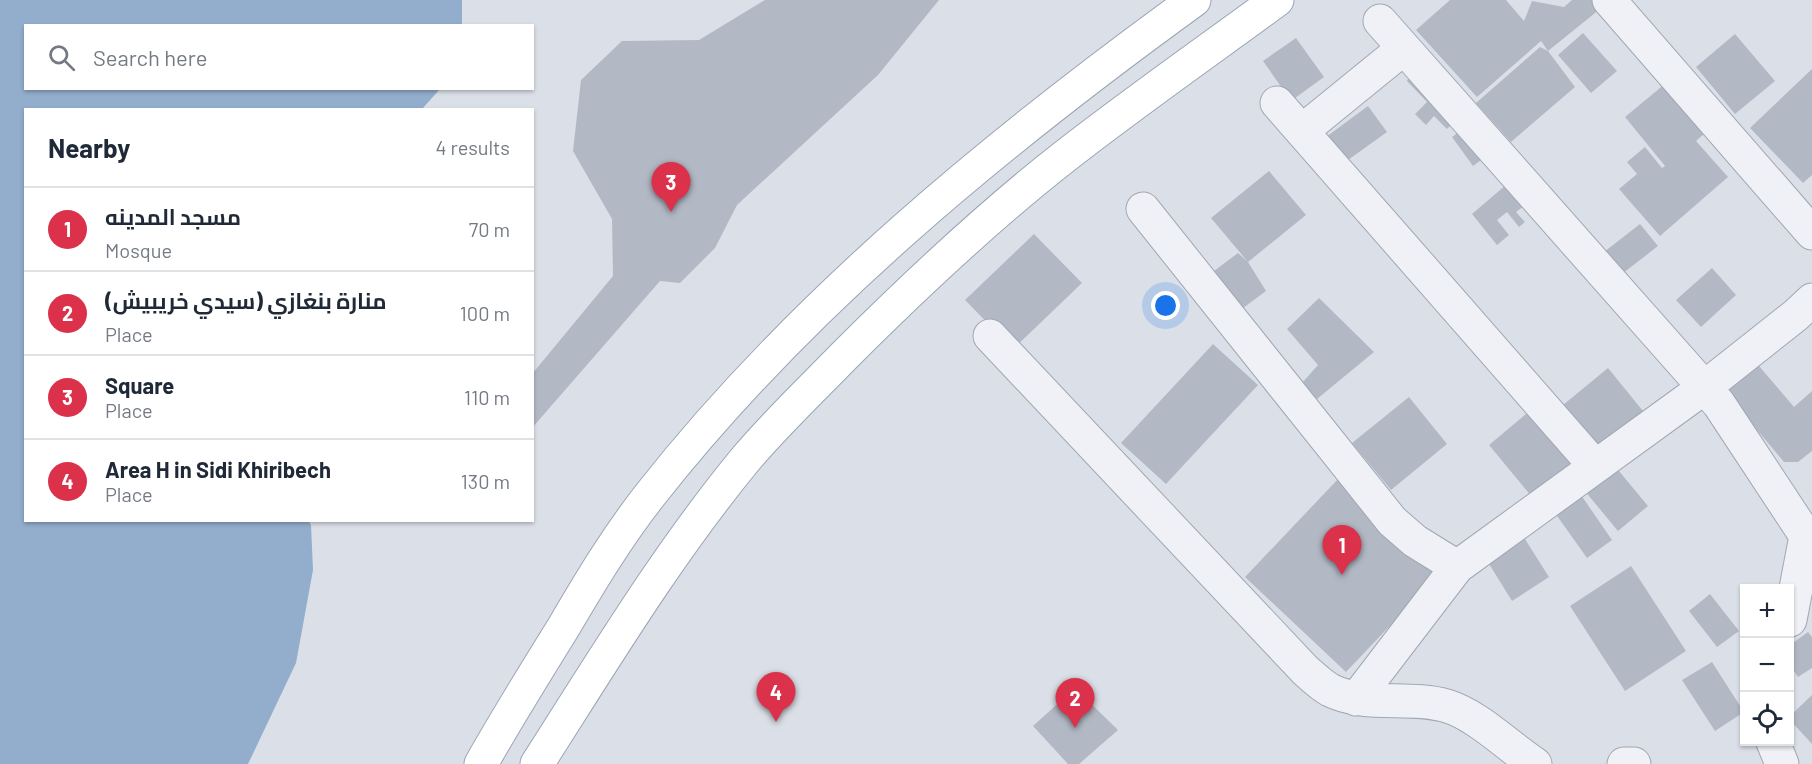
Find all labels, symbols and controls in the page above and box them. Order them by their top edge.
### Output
search box [24,24,534,90]
icon: search [45,41,78,74]
text: Search here [93,44,207,70]
text: Nearby [48,132,130,163]
text: 4 results [435,135,510,159]
pin: 3 [652,162,690,212]
text: مسجد المدينه [105,203,241,229]
text: 1 [64,217,71,241]
text: 70 m [469,217,510,241]
text: Mosque [105,238,172,262]
text: منارة بنغازي (سيدي خريبيش) [105,287,387,313]
your location [1151,291,1180,320]
text: 2 [62,301,73,325]
text: 100 m [460,301,510,325]
text: Place [105,322,153,346]
text: Square [105,372,174,398]
text: 3 [62,385,73,409]
text: 110 m [464,385,510,409]
text: Place [105,398,153,422]
text: Area H in Sidi Khiribech [105,456,331,482]
text: 4 [61,469,74,493]
text: 130 m [461,469,510,493]
text: Place [105,482,153,506]
pin: 1 [1322,526,1362,575]
map controls [1740,584,1794,746]
button: + [1740,584,1794,638]
button: − [1740,638,1794,692]
pin: 4 [756,672,796,722]
pin: 2 [1056,678,1094,728]
button: locate [1740,692,1794,746]

